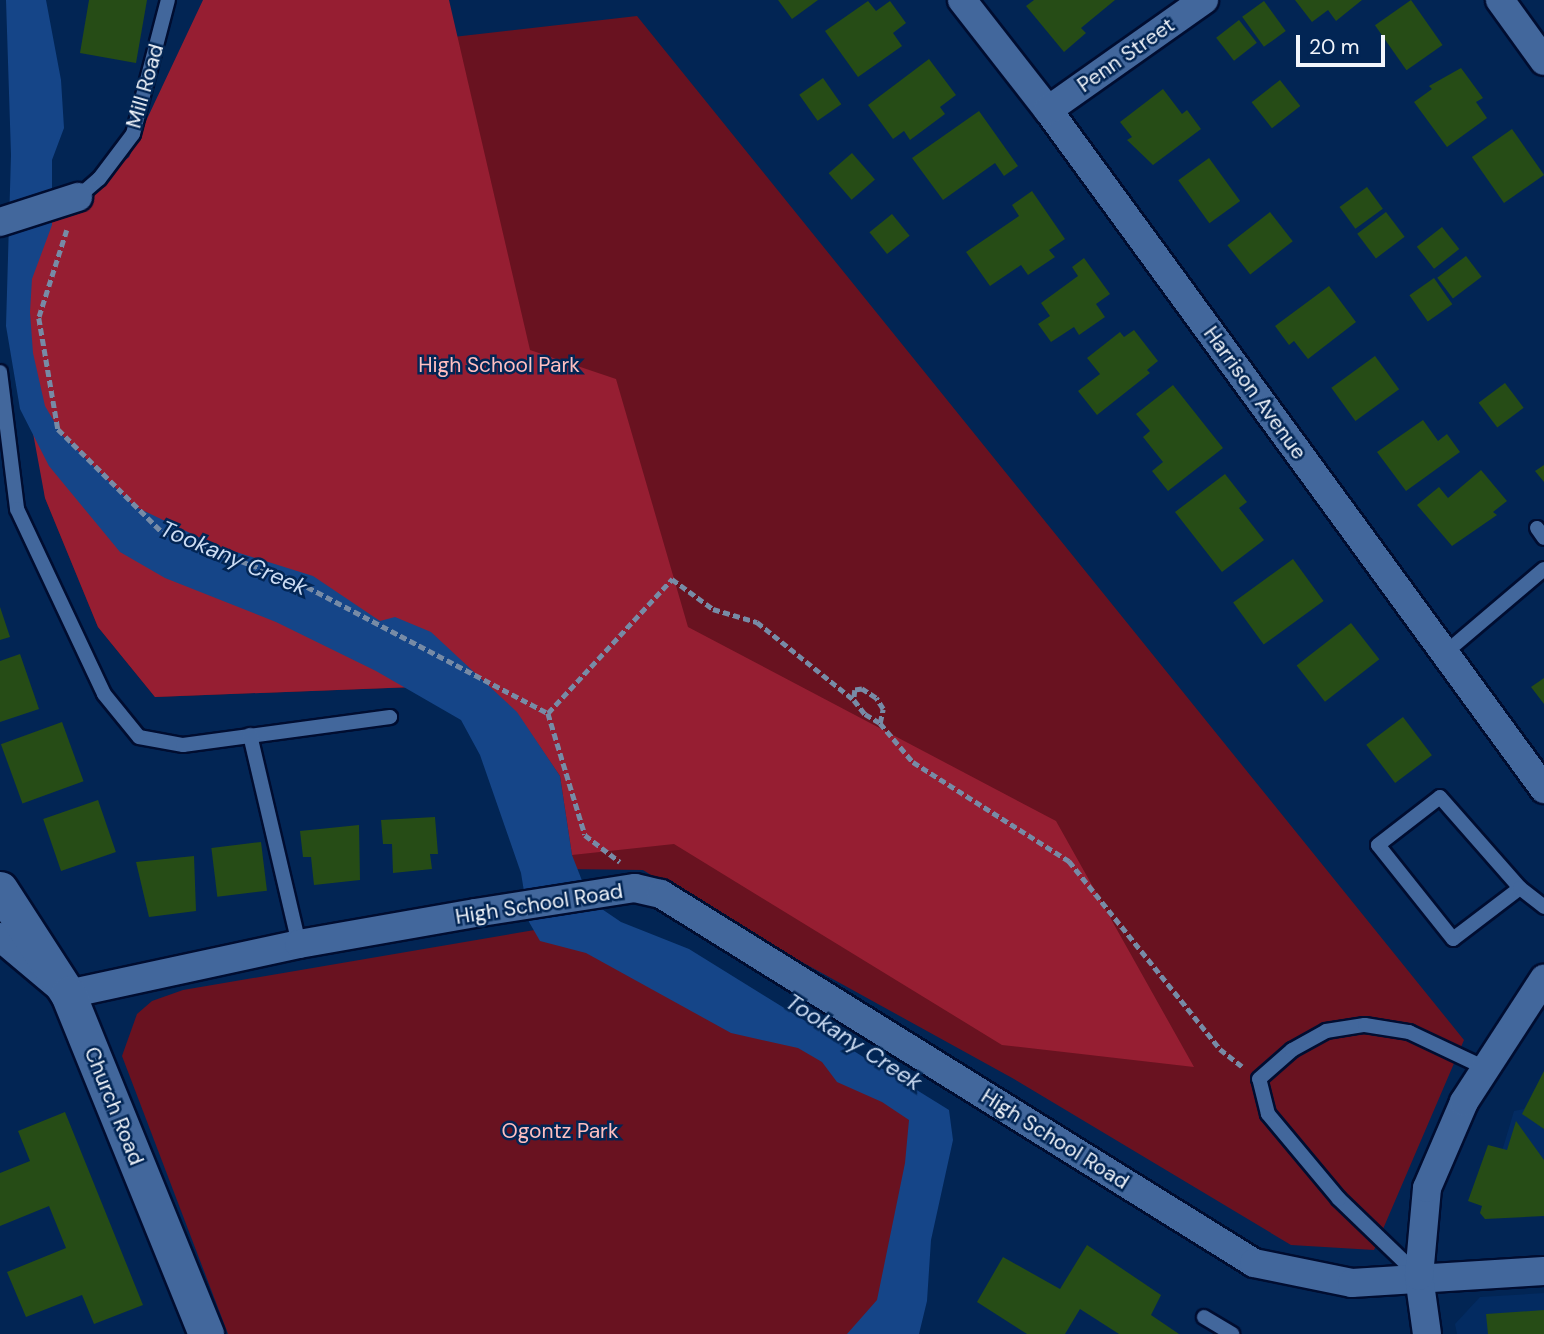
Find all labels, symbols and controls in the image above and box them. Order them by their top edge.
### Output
street label: Penn Street [1073,12,1179,98]
scale bar [1299,21,1388,65]
text: 20 m [1309,33,1360,61]
street label: Mill Road [121,41,169,131]
street label: Harrison Avenue [1198,322,1312,464]
park label: High School Park [418,352,580,378]
water label: Tookany Creek [156,515,312,601]
street label: High School Road [454,878,624,930]
water label: Tookany Creek [781,988,927,1096]
street label: Church Road [79,1043,149,1169]
street label: High School Road [977,1084,1133,1194]
park label: Ogontz Park [502,1118,618,1144]

